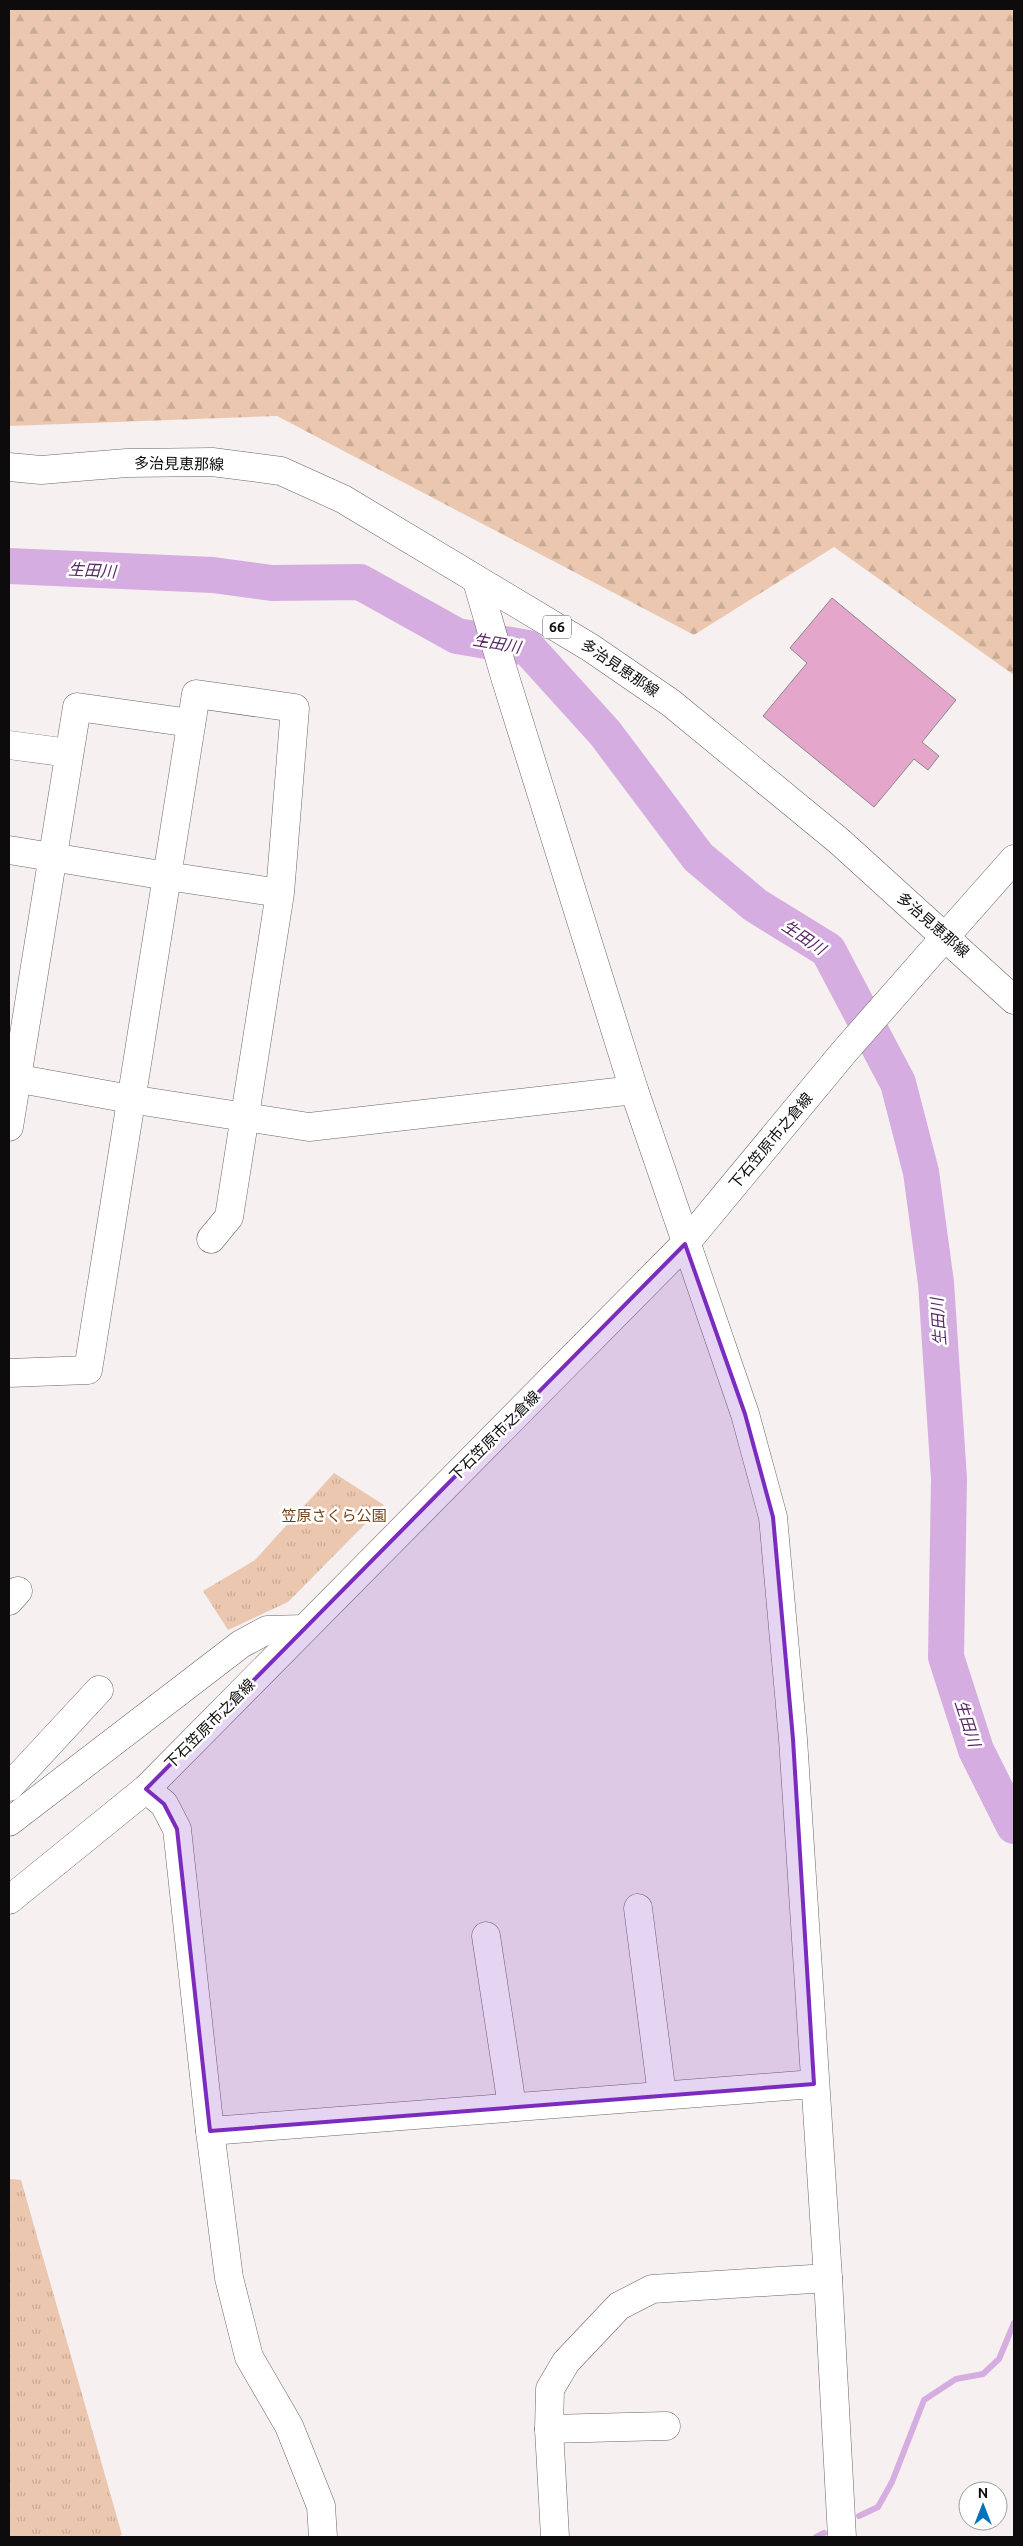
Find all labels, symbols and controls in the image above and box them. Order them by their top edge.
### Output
street label: 多治見恵那線 [134,454,224,473]
water label: 生田川 [68,560,118,580]
road number: 66 [543,616,571,638]
water label: 生田川 [472,630,524,656]
street label: 多治見恵那線 [578,635,662,700]
street label: 多治見恵那線 [894,889,973,961]
water label: 生田川 [779,916,831,959]
street label: 下石笠原市之倉線 [726,1089,816,1192]
water label: 生田川 [927,1295,949,1347]
street label: 下石笠原市之倉線 [446,1387,543,1484]
park label: 笠原さくら公園 [281,1507,387,1524]
street label: 下石笠原市之倉線 [161,1675,258,1772]
water label: 生田川 [952,1697,985,1751]
north arrow [958,2481,1008,2531]
text: N [978,2485,988,2501]

